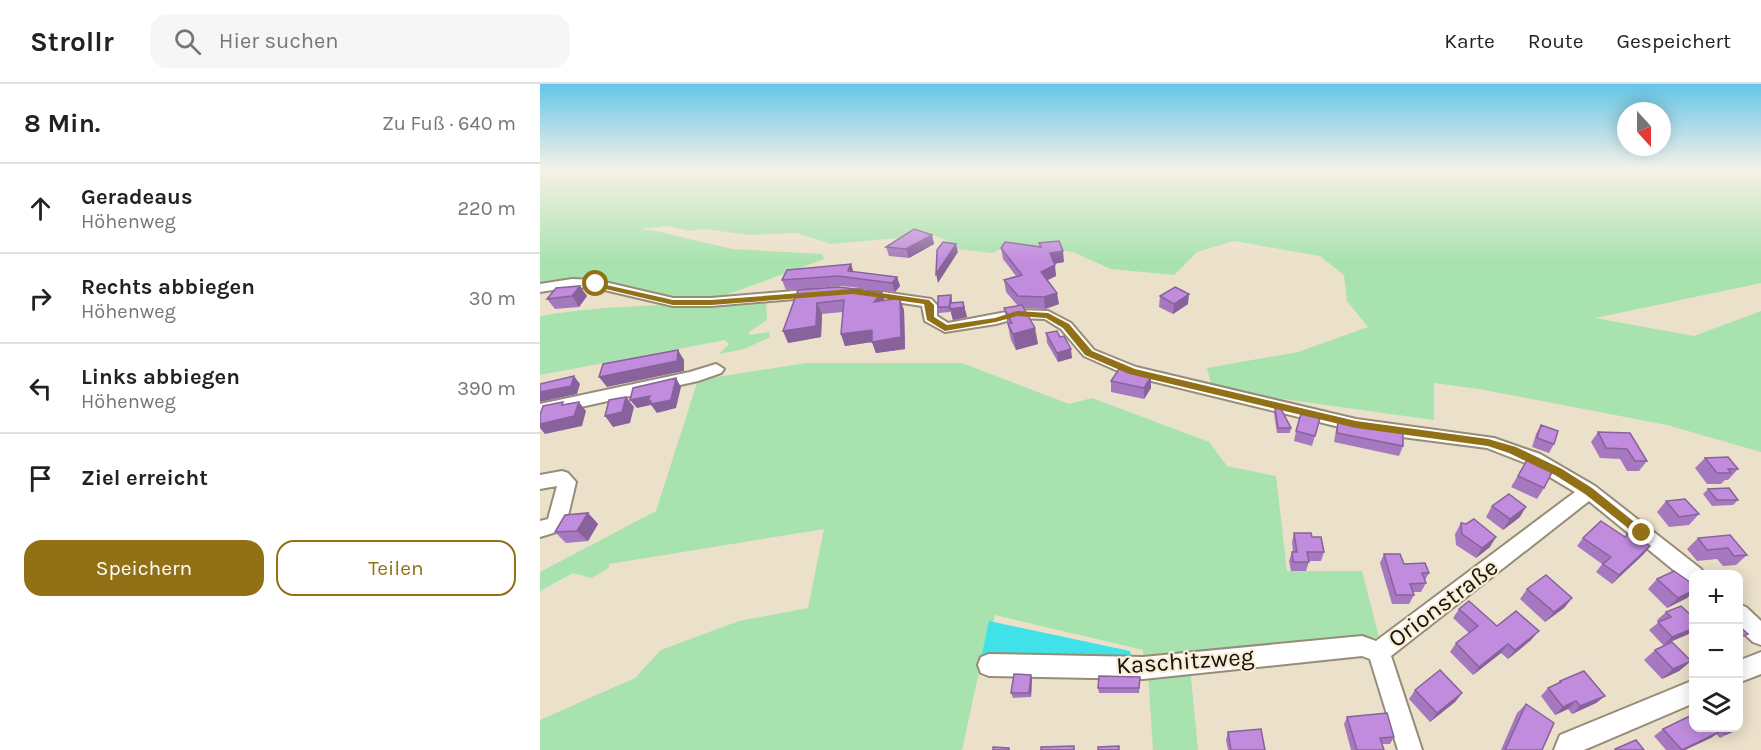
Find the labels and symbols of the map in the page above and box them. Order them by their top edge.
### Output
north arrow [1617,102,1671,156]
route start [582,270,608,296]
route end [1628,519,1654,545]
street label: Orionstraße [1383,553,1503,653]
street label: Kaschitzweg [1115,642,1255,680]

